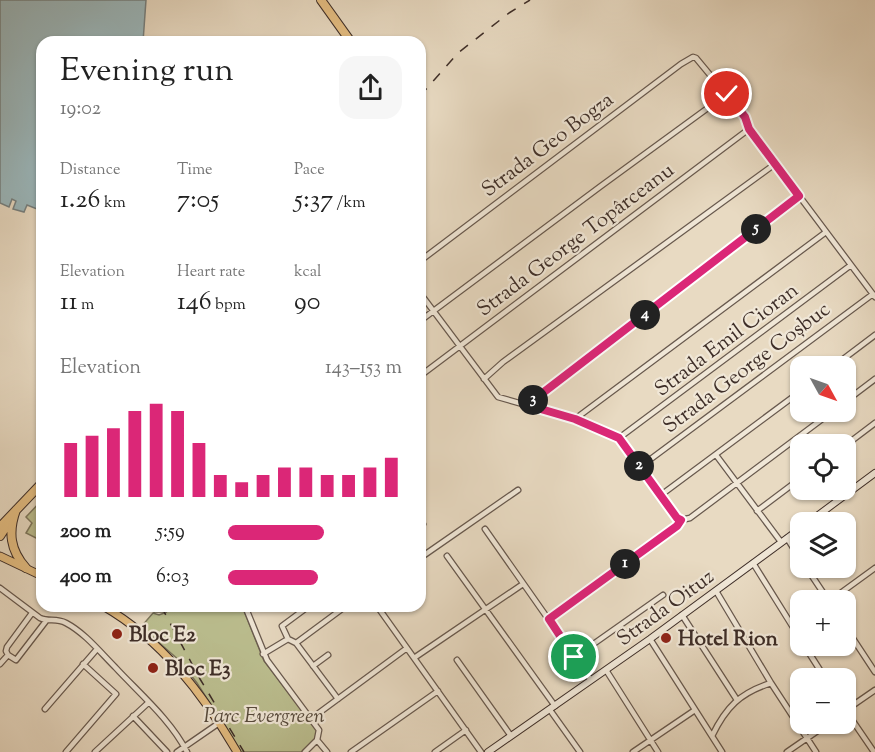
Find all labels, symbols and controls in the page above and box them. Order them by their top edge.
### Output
text: Evening run [60,48,234,96]
button: share [339,56,402,119]
pin [701,68,752,119]
icon: check [710,77,743,110]
street label: Strada Geo Bogza [476,86,621,205]
text: 19:02 [60,95,101,124]
street label: Strada George Topârceanu [471,156,681,325]
text: Distance [60,159,120,182]
text: Time [177,159,213,182]
text: Pace [294,159,325,182]
text: 1.26 [60,182,100,219]
text: 7:05 [177,182,219,219]
text: 5:37 [294,182,333,219]
text: km [100,192,126,215]
text: /km [333,192,366,215]
pin: 5 [741,214,771,244]
text: 5 [753,217,759,240]
text: Elevation [60,261,125,284]
text: Heart rate [177,261,245,284]
text: kcal [294,261,322,284]
street label: Strada Emil Cioran [649,276,805,405]
text: 11 [60,284,78,321]
text: 146 [177,284,212,321]
text: 90 [294,284,320,321]
text: m [78,294,94,317]
text: bpm [212,294,246,317]
street label: Strada George Coșbuc [657,296,837,442]
pin: 4 [630,300,660,330]
text: 4 [641,303,649,326]
text: Elevation [60,354,141,383]
text: 143–153 m [325,354,402,383]
north arrow [790,356,856,422]
map controls [790,356,856,734]
pin: 3 [518,385,548,415]
text: 3 [530,388,536,411]
button: locate [790,434,856,500]
pin: 2 [624,451,654,481]
text: 2 [635,454,643,477]
button: layers [790,512,856,578]
text: 200 m [60,518,111,547]
text: 5:59 [156,518,185,547]
pin: 1 [610,549,640,579]
text: 1 [622,552,628,575]
text: 400 m [60,563,112,592]
text: 6:03 [156,563,189,592]
street label: Strada Oituz [611,563,721,654]
button: + [790,590,856,656]
place label: Bloc E2 [129,621,196,651]
place label: Hotel Rion [678,625,779,655]
marker: Bloc E2 [110,627,124,641]
pin [548,631,599,682]
marker: Hotel Rion [659,631,673,645]
icon: arrive [557,640,590,673]
place label: Bloc E3 [165,655,230,685]
marker: Bloc E3 [146,661,160,675]
button: − [790,668,856,734]
park label: Parc Evergreen [204,702,324,732]

